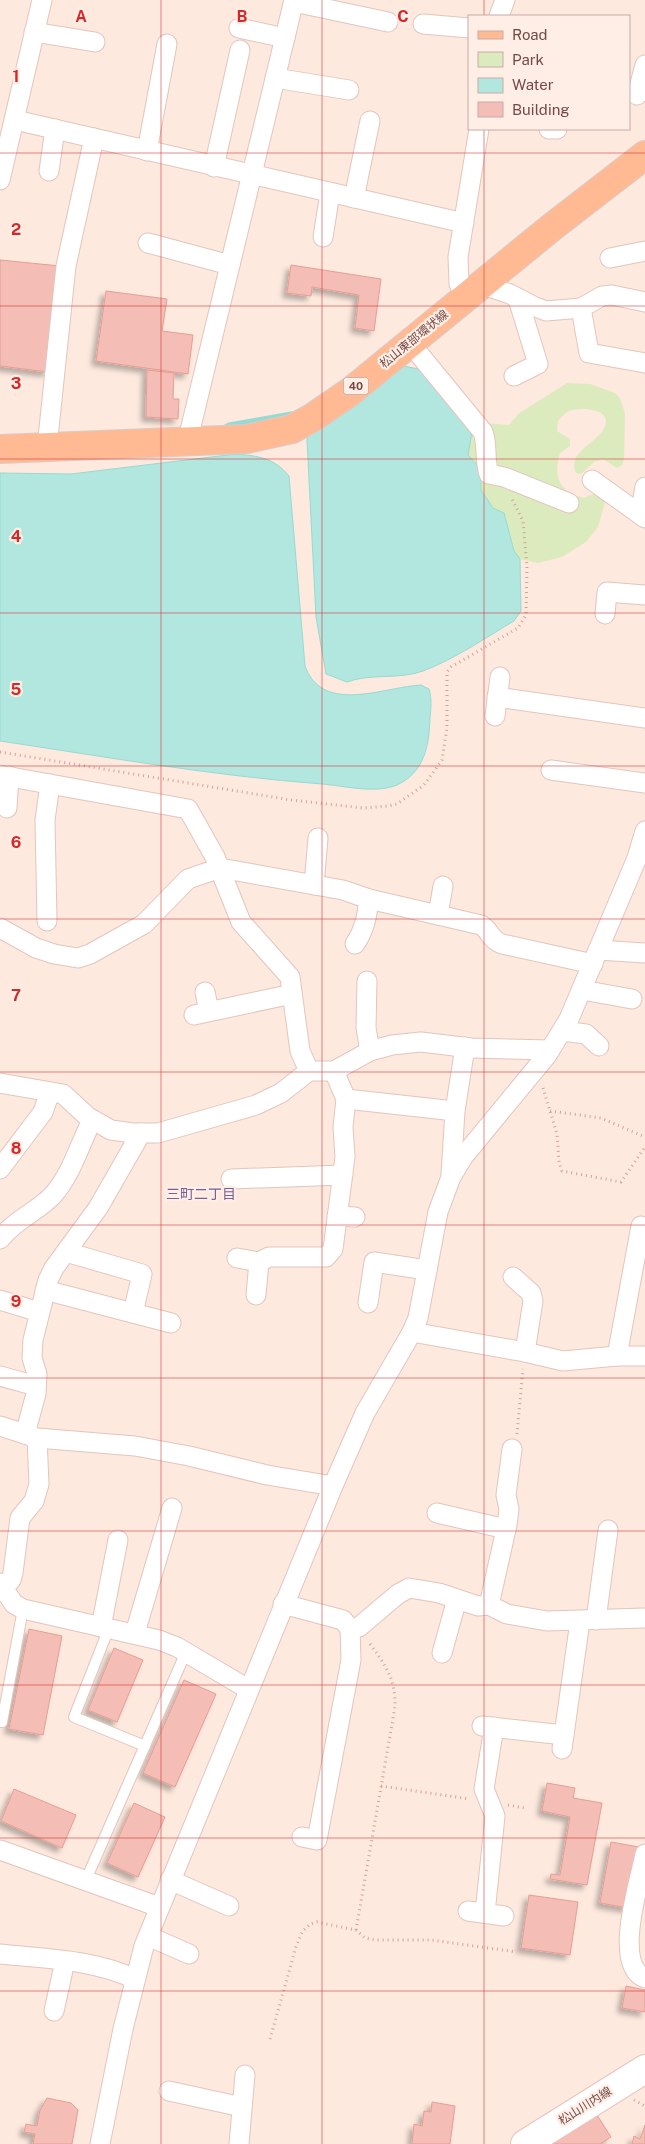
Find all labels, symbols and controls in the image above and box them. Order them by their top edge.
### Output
text: A [75,7,87,26]
text: B [237,7,248,26]
text: C [397,7,409,26]
legend [468,15,630,130]
text: Road [512,26,548,43]
text: Park [512,51,544,68]
text: 1 [13,67,19,86]
text: Water [512,76,554,93]
text: Building [512,101,570,118]
text: 2 [11,220,21,239]
street label: 松山東部環状線 [377,307,451,371]
text: 3 [11,374,21,393]
road number: 40 [344,378,368,394]
text: 4 [11,527,22,546]
text: 5 [11,680,22,699]
text: 6 [11,833,21,852]
text: 7 [11,986,21,1005]
text: 8 [11,1139,22,1158]
district label: 三町二丁目 [166,1186,236,1202]
text: 9 [11,1292,21,1311]
street label: 松山川内線 [556,2084,614,2128]

